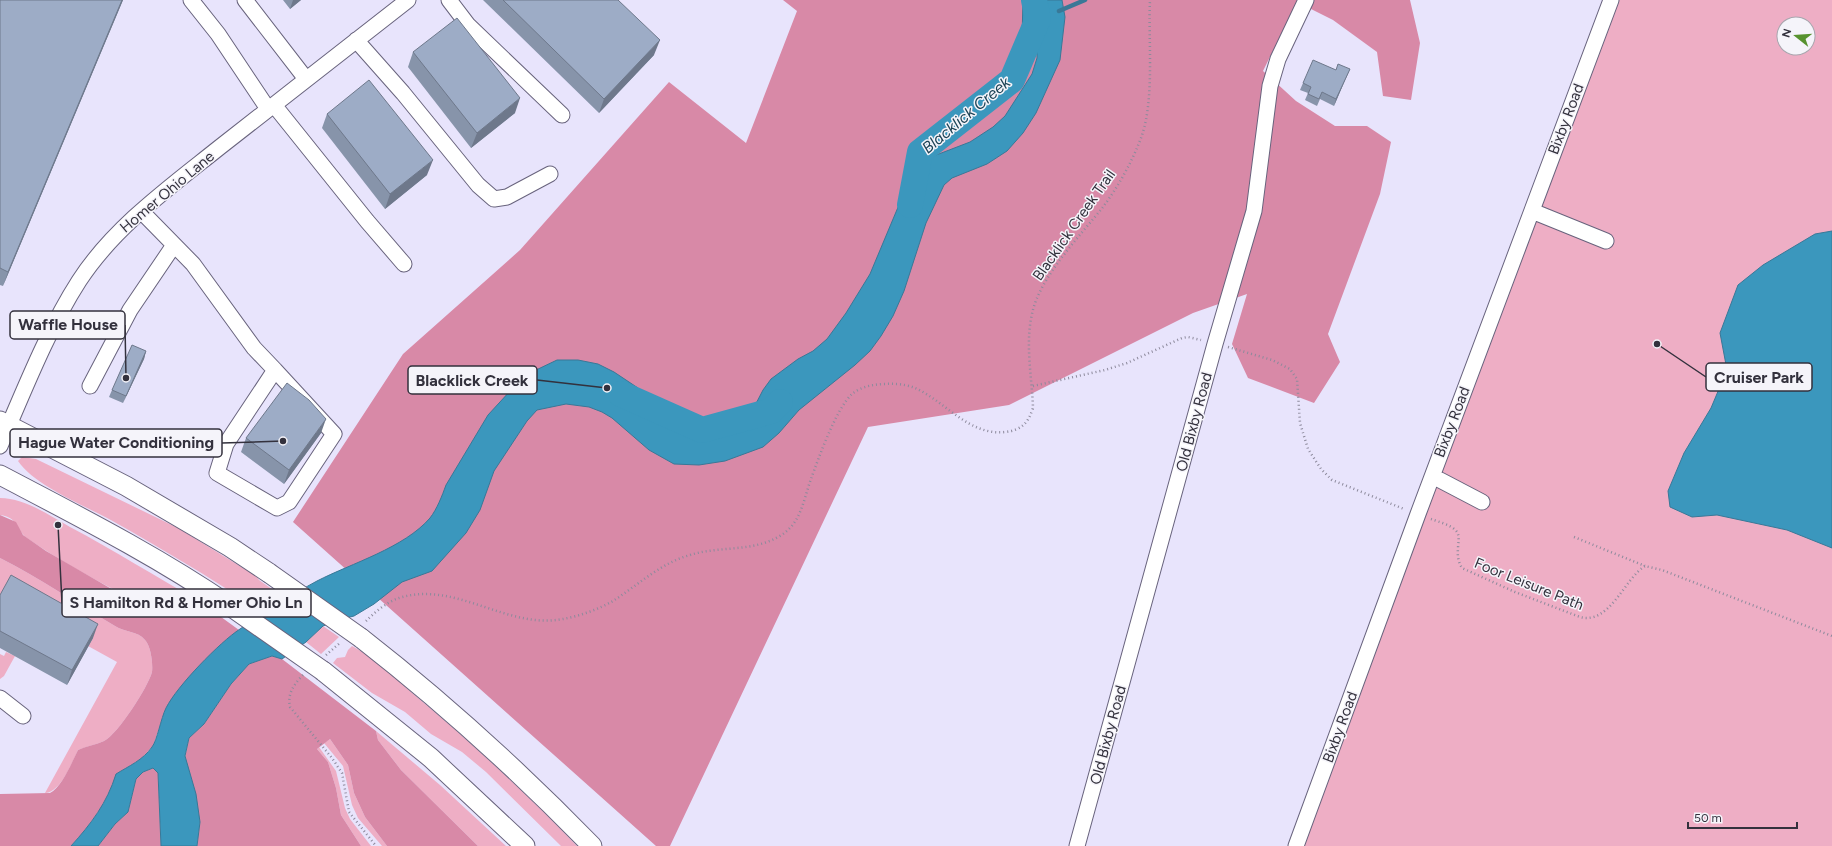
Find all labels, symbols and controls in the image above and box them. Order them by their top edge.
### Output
north arrow [1776,16,1816,56]
text: N [1779,27,1794,39]
water label: Blacklick Creek [918,72,1015,157]
street label: Bixby Road [1544,81,1588,157]
street label: Homer Ohio Lane [116,147,218,237]
street label: Blacklick Creek Trail [1029,166,1119,284]
callout: Waffle House [10,311,125,339]
text: Waffle House [18,315,118,334]
callout: Cruiser Park [1706,363,1812,391]
callout: Blacklick Creek [408,366,537,394]
text: Cruiser Park [1714,368,1804,387]
street label: Old Bixby Road [1172,370,1216,474]
text: Blacklick Creek [416,371,529,390]
street label: Bixby Road [1430,384,1474,460]
callout: Hague Water Conditioning [10,429,222,457]
text: Hague Water Conditioning [18,433,214,452]
street label: Foor Leisure Path [1472,554,1586,614]
callout: S Hamilton Rd & Homer Ohio Ln [62,589,311,617]
text: S Hamilton Rd & Homer Ohio Ln [69,593,303,612]
street label: Old Bixby Road [1086,683,1130,787]
street label: Bixby Road [1319,689,1361,765]
scale bar [1688,804,1797,830]
text: 50 m [1694,811,1722,825]

